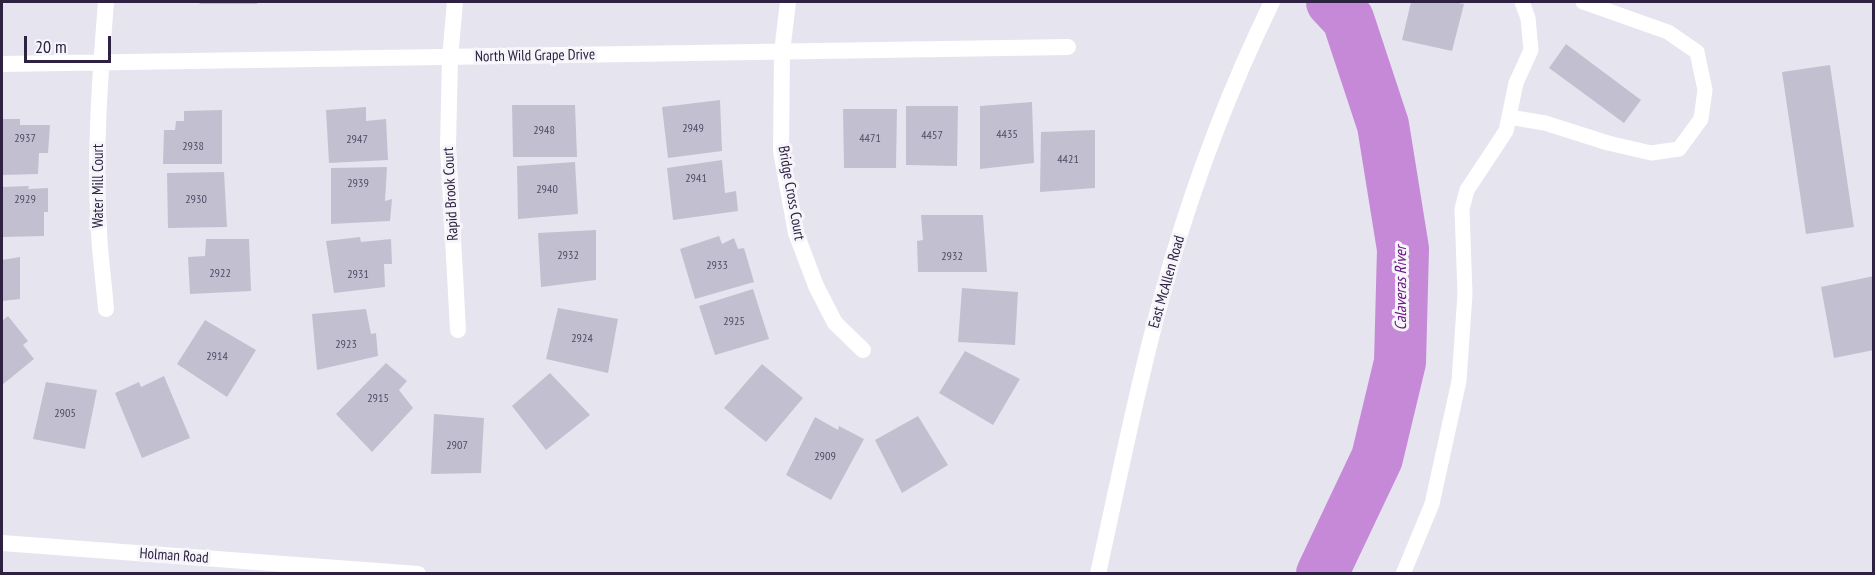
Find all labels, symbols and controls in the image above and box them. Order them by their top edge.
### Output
scale bar [27,24,114,62]
text: 20 m [35,35,67,58]
street label: North Wild Grape Drive [475,46,595,66]
house number: 2949 [682,122,704,136]
house number: 2948 [533,124,555,138]
house number: 4435 [996,128,1018,142]
house number: 4457 [921,129,943,143]
house number: 2937 [14,132,36,146]
house number: 4471 [859,132,881,146]
house number: 2947 [346,133,368,147]
house number: 2938 [182,140,204,154]
street label: Water Mill Court [90,144,108,228]
street label: Bridge Cross Court [774,144,808,242]
street label: Rapid Brook Court [440,147,462,241]
house number: 4421 [1057,153,1079,167]
house number: 2941 [685,172,707,186]
house number: 2939 [347,177,369,191]
house number: 2940 [536,183,558,197]
house number: 2929 [14,193,36,207]
house number: 2930 [185,193,207,207]
street label: East McAllen Road [1145,234,1189,330]
water label: Calaveras River [1391,246,1411,330]
house number: 2932 [557,249,579,263]
house number: 2932 [941,250,963,264]
house number: 2933 [706,259,728,273]
house number: 2922 [209,267,231,281]
house number: 2931 [347,268,369,282]
house number: 2925 [723,315,745,329]
house number: 2924 [571,332,593,346]
house number: 2923 [335,338,357,352]
house number: 2914 [206,350,228,364]
house number: 2915 [367,392,389,406]
house number: 2905 [54,407,76,421]
house number: 2907 [446,439,468,453]
house number: 2909 [814,450,836,464]
street label: Holman Road [139,545,209,567]

